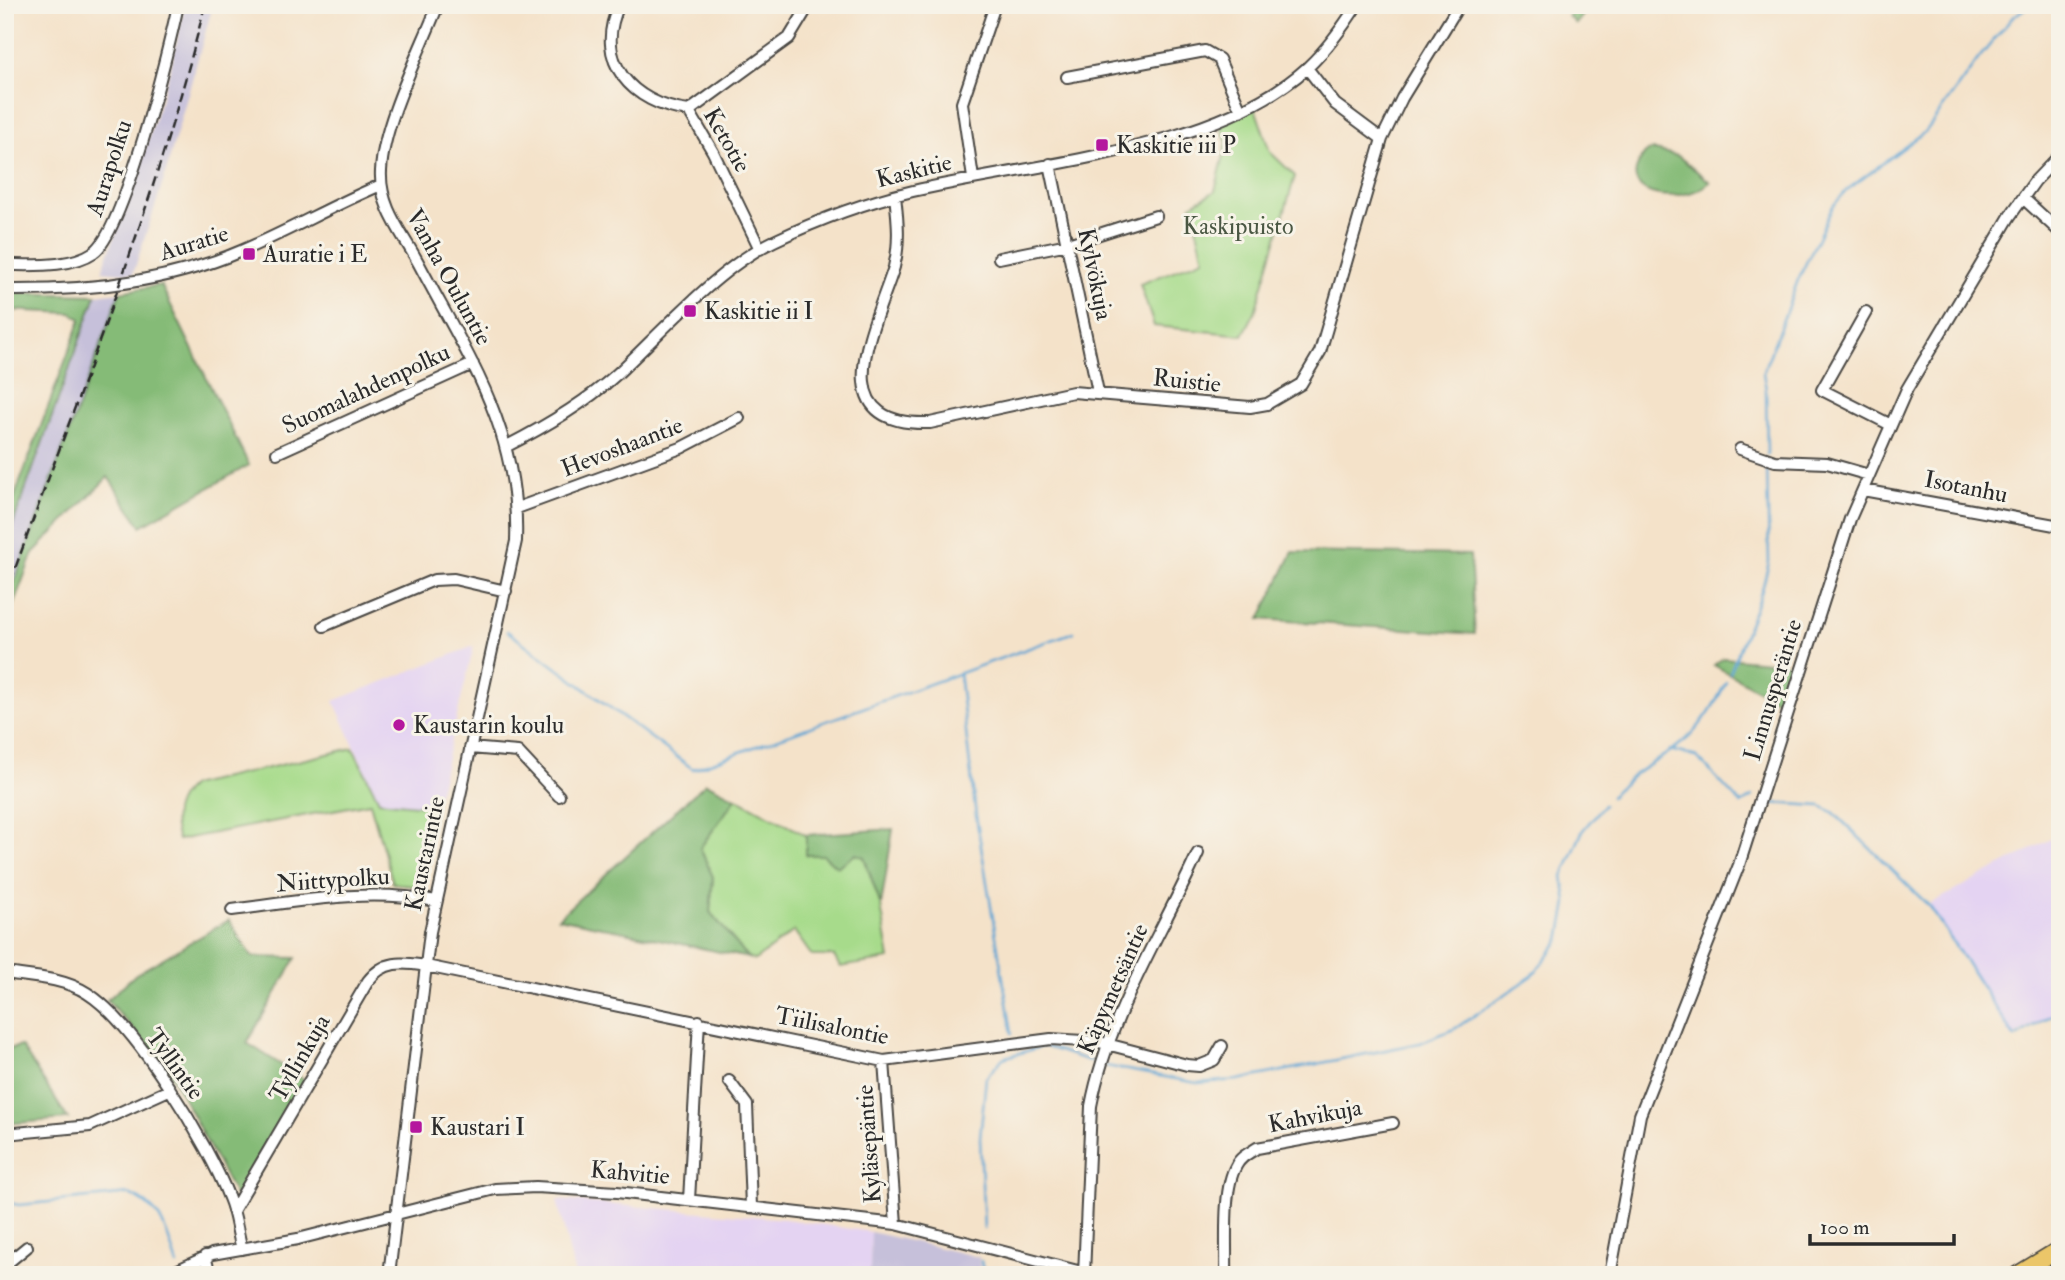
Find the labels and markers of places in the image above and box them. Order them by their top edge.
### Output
place label: Kaskitie iii P [1116,130,1236,161]
marker: Kaskitie iii P [1094,137,1110,153]
place label: Auratie i E [262,239,367,270]
marker: Auratie i E [241,246,257,262]
place label: Kaskitie ii I [704,296,813,327]
marker: Kaskitie ii I [682,303,698,319]
place label: Kaustarin koulu [413,710,564,741]
marker: Kaustarin koulu [391,717,407,733]
place label: Kaustari I [430,1112,525,1143]
marker: Kaustari I [408,1119,424,1135]

